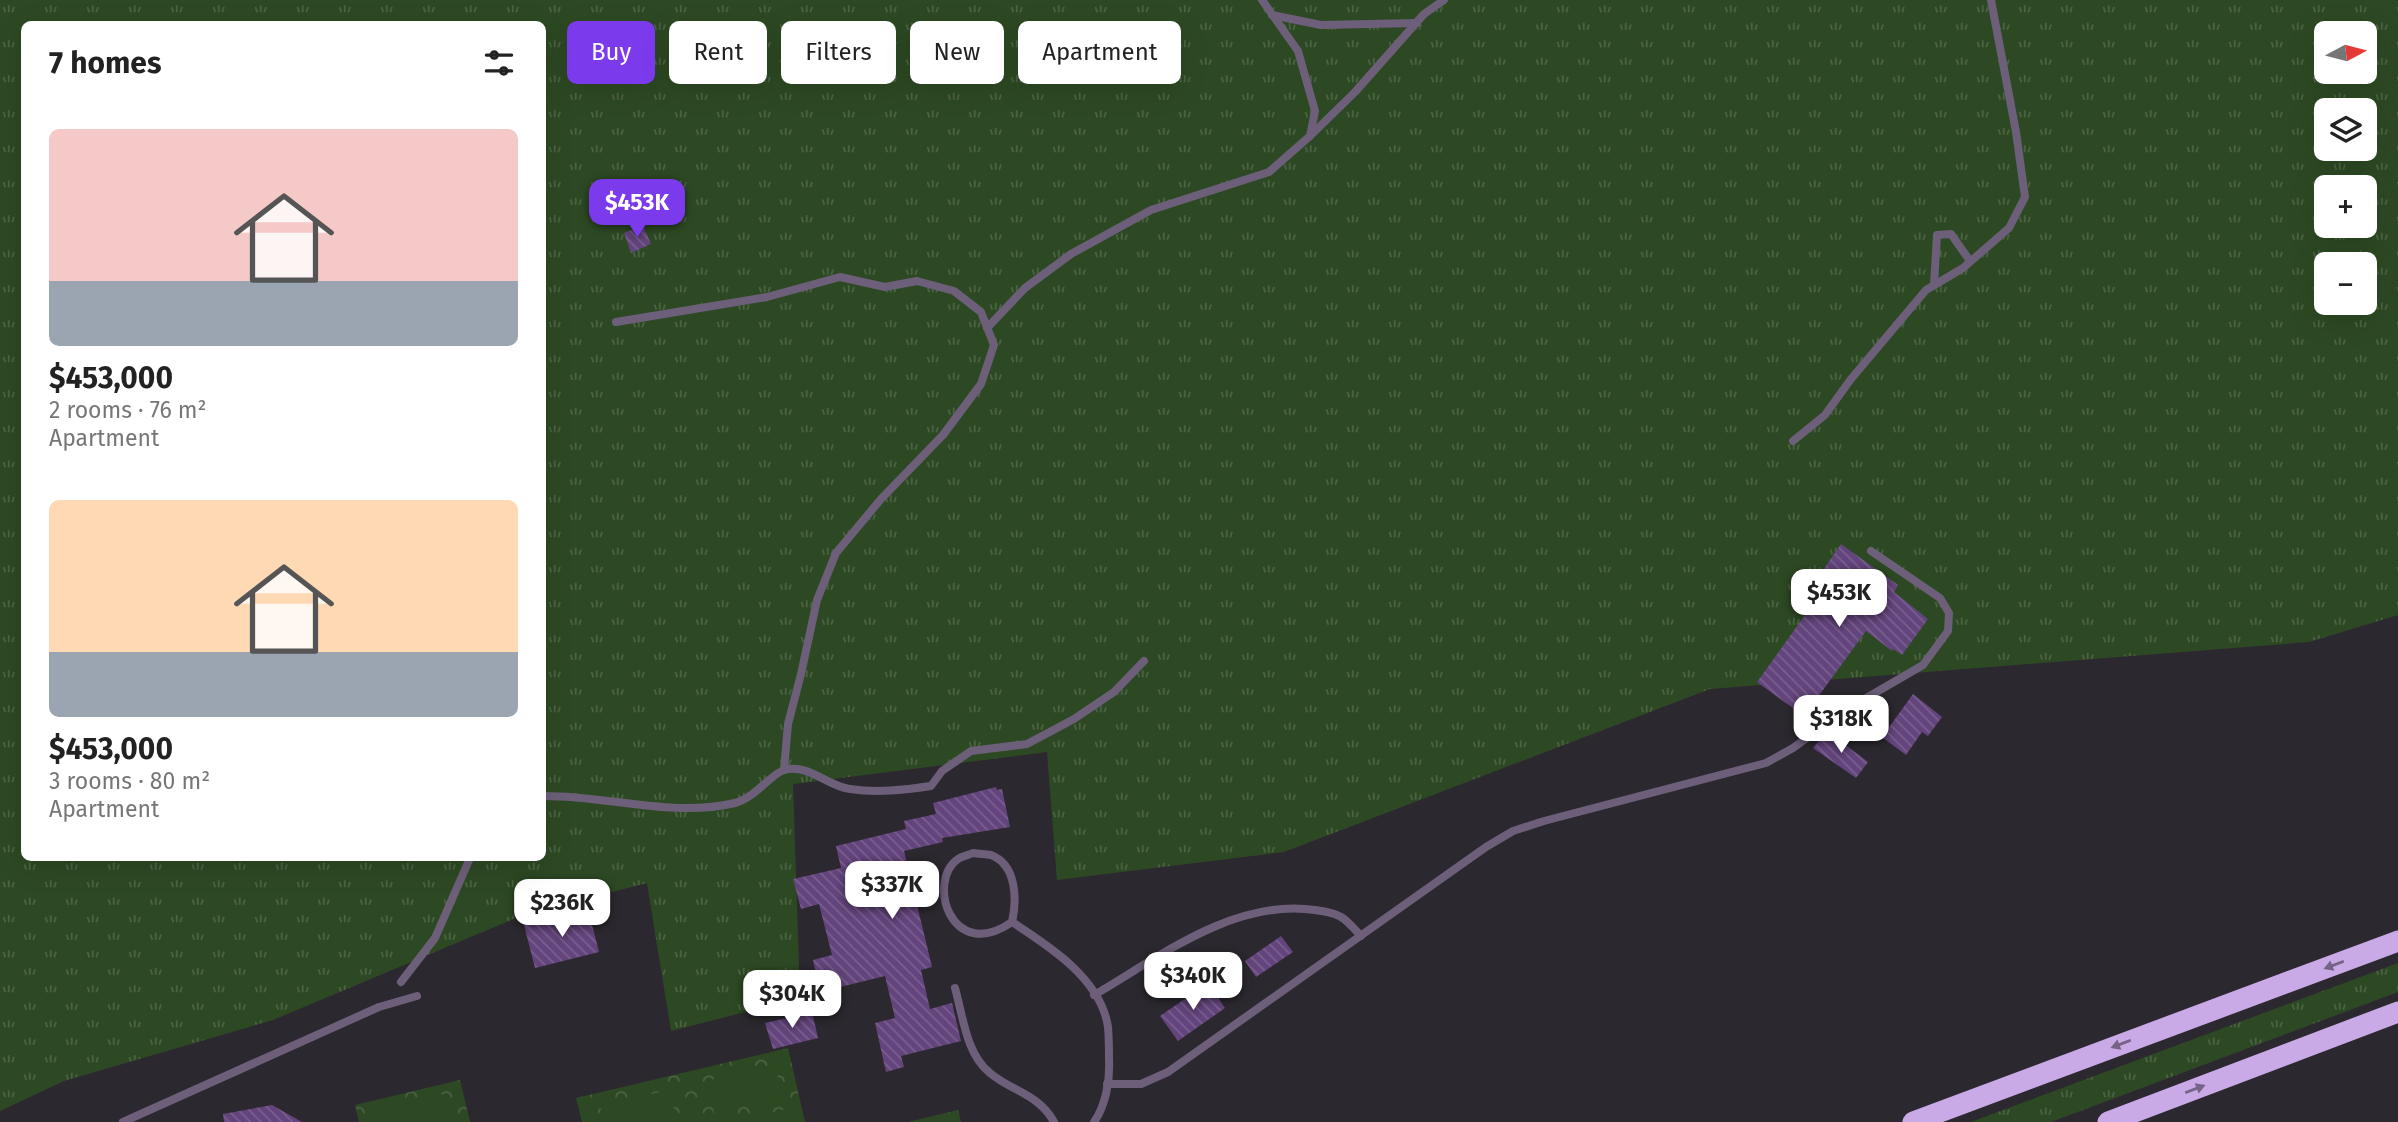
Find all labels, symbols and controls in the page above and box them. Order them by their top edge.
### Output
chip: Buy [567,21,655,84]
chip: Rent [669,21,767,84]
chip: Filters [781,21,896,84]
chip: New [910,21,1004,84]
chip: Apartment [1018,21,1181,84]
north arrow [2314,21,2376,84]
map controls [2314,21,2377,315]
icon: filters [480,44,518,82]
text: 7 homes [49,45,161,81]
button: layers [2314,98,2377,161]
icon: home [221,175,347,301]
button: + [2314,175,2377,238]
pin: $453K [588,180,686,239]
text: $453K [605,188,669,216]
button: − [2314,252,2377,315]
text: $453,000 [49,360,173,396]
text: 2 rooms · 76 m² [49,396,207,424]
text: Apartment [49,424,159,452]
icon: home [221,546,347,672]
pin: $453K [1790,570,1888,629]
text: $453K [1807,578,1871,606]
pin: $318K [1792,696,1890,755]
text: $318K [1810,704,1872,732]
text: $453,000 [49,731,173,767]
text: 3 rooms · 80 m² [49,767,210,795]
text: Apartment [49,795,159,823]
pin: $337K [843,862,941,921]
text: $337K [861,870,923,898]
pin: $236K [513,880,611,939]
text: $236K [530,888,594,916]
pin: $340K [1144,953,1242,1012]
one-way arrow [2324,959,2345,970]
text: $340K [1160,961,1226,989]
pin: $304K [743,970,841,1030]
text: $304K [759,979,825,1007]
one-way arrow [2110,1039,2131,1050]
one-way arrow [2184,1083,2205,1094]

